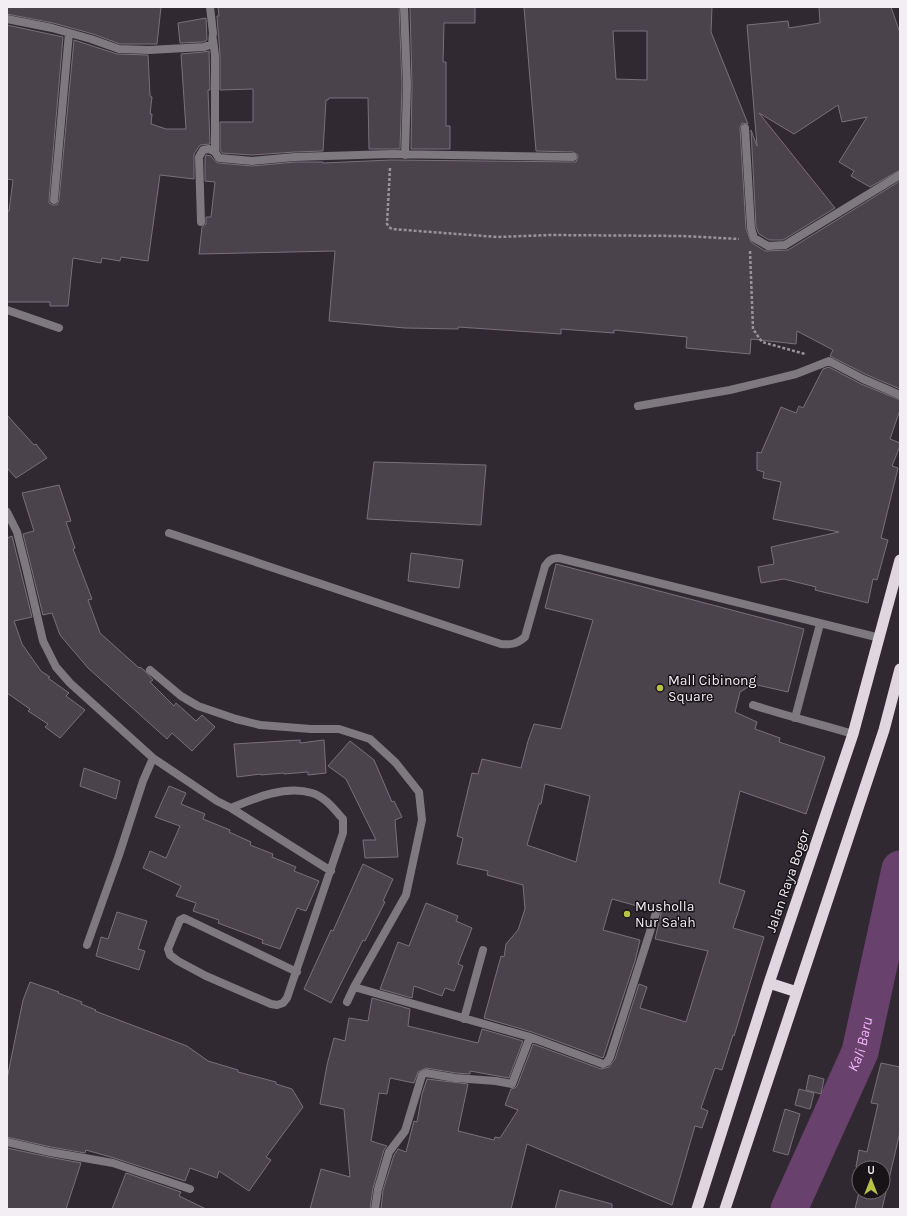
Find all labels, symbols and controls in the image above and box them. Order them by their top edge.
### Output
place label: Mall Cibinong Square [668,672,756,705]
marker: Mall Cibinong Square [655,683,665,693]
street label: Jalan Raya Bogor [762,827,814,935]
place label: Musholla Nur Sa'ah [635,898,696,931]
marker: Musholla Nur Sa'ah [622,909,632,919]
water label: Kali Baru [843,1015,876,1074]
north arrow [851,1160,891,1200]
text: U [867,1164,875,1177]

